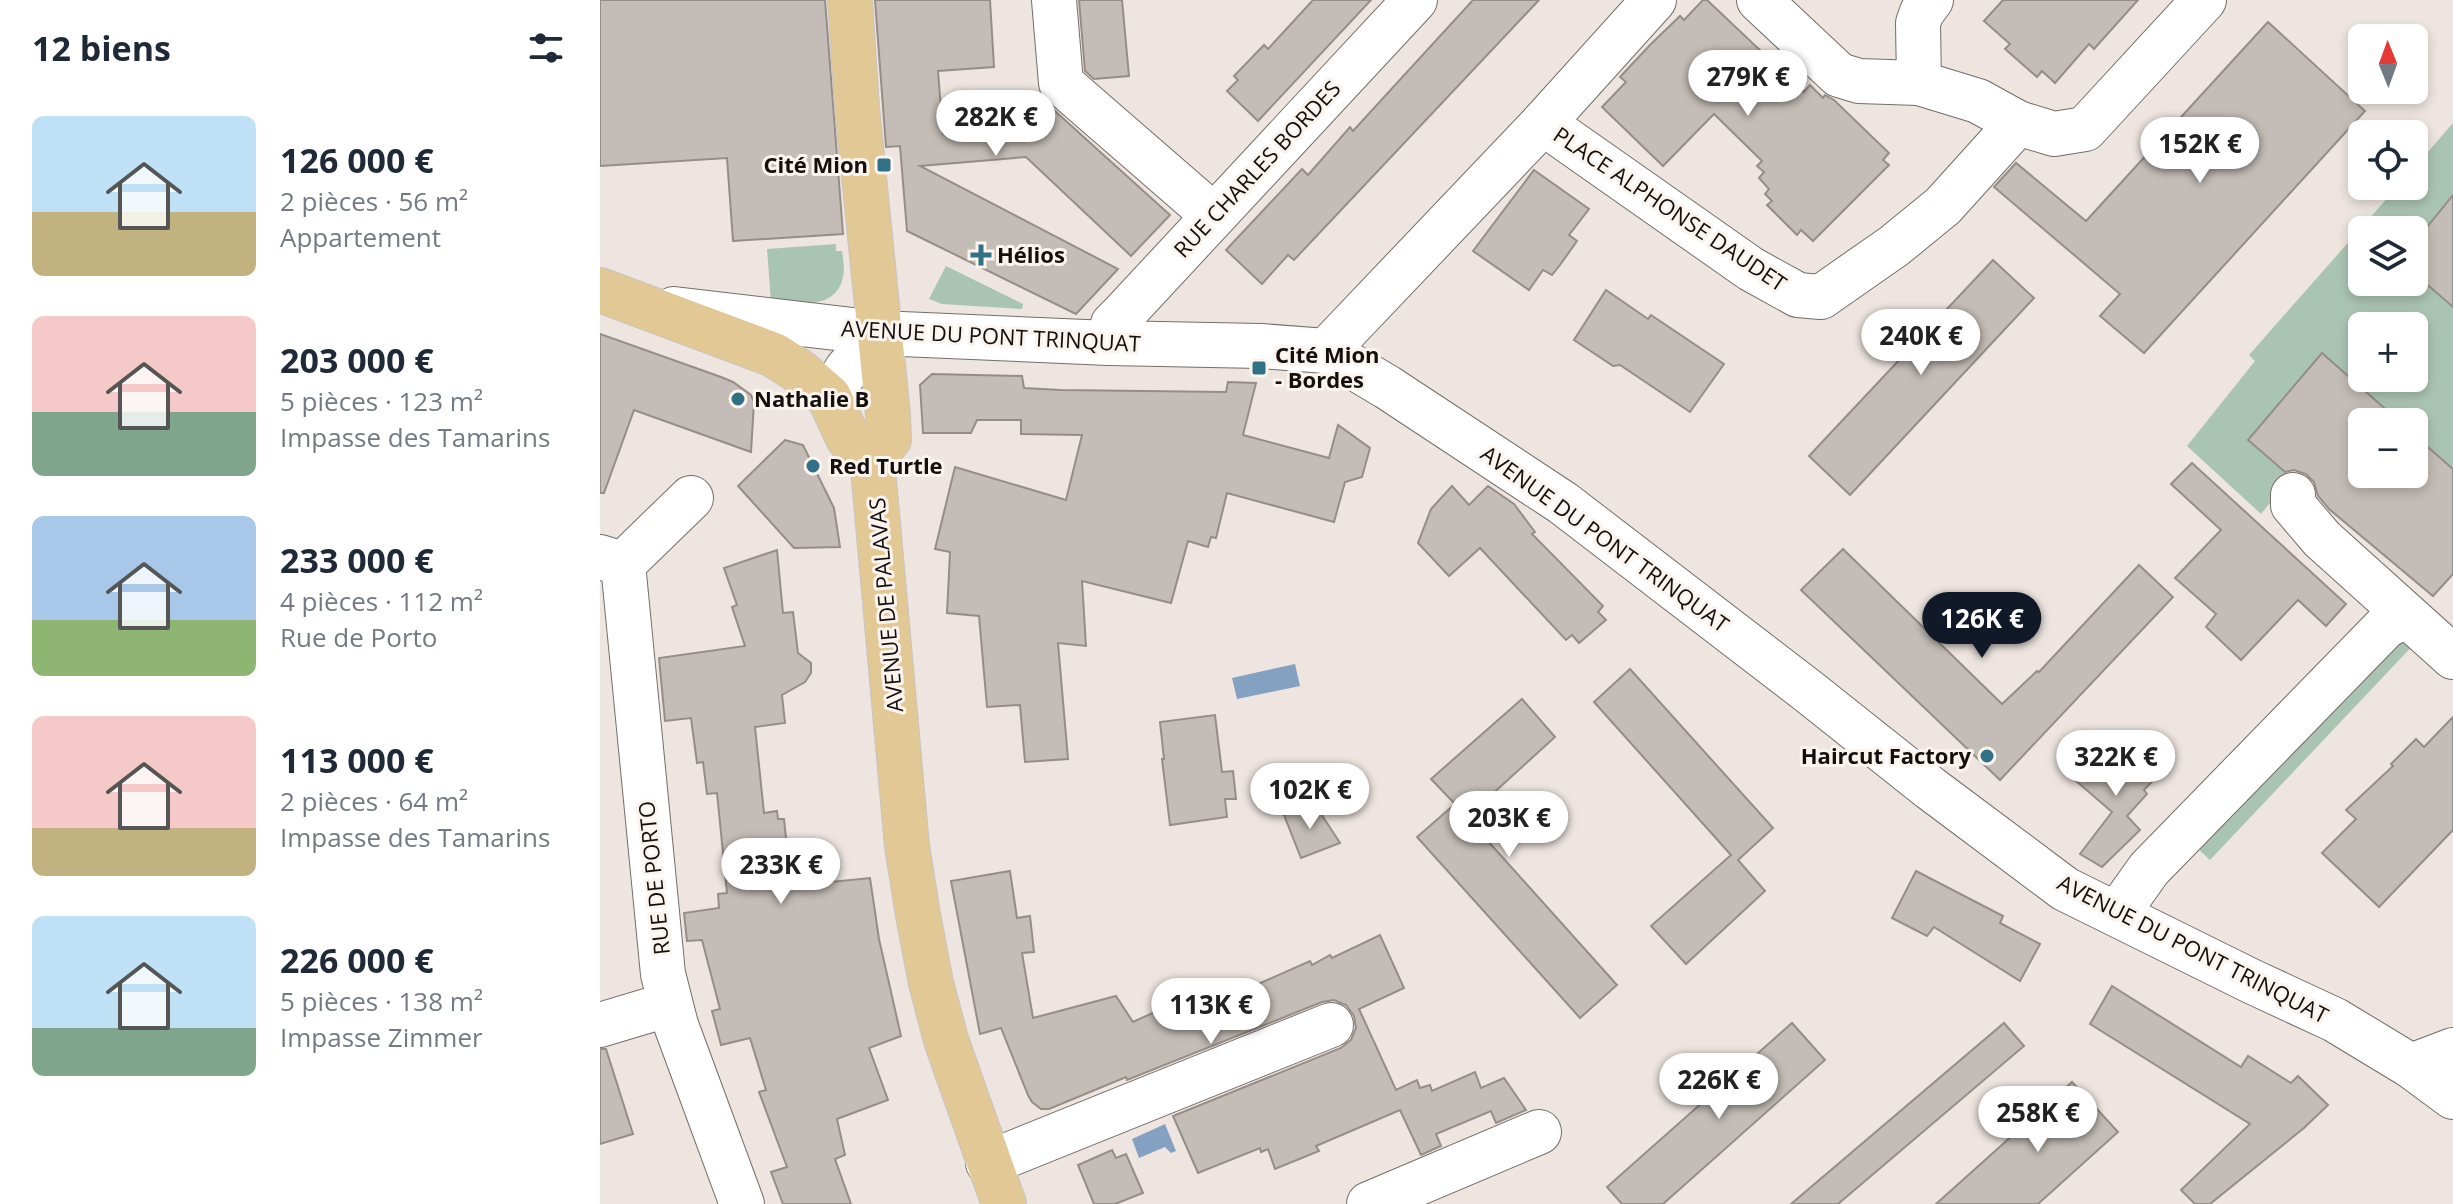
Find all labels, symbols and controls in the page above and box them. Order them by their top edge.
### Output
north arrow [2348,24,2428,104]
map controls [2348,24,2428,488]
text: 12 biens [32,25,171,71]
icon: filters [524,26,568,70]
pin: 279K € [1683,50,1813,118]
text: 279K € [1706,58,1790,94]
street label: RUE CHARLES BORDES [1166,73,1346,263]
pin: 282K € [931,90,1061,158]
text: 282K € [954,98,1038,134]
pin: 152K € [2135,117,2265,185]
street label: PLACE ALPHONSE DAUDET [1548,119,1793,298]
button: locate [2348,120,2428,200]
text: 152K € [2158,125,2242,161]
text: 126 000 € [280,137,434,183]
icon: home [96,148,192,244]
place label: Cité Mion [763,149,868,179]
marker: Cité Mion [875,156,893,174]
text: 2 pièces · 56 m² [280,183,468,219]
button: layers [2348,216,2428,296]
text: Appartement [280,219,441,255]
place label: Hélios [997,239,1065,269]
marker: Hélios [972,246,990,264]
pin: 240K € [1856,309,1986,377]
street label: AVENUE DU PONT TRINQUAT [841,312,1142,358]
button: + [2348,312,2428,392]
text: 240K € [1879,317,1963,353]
text: 203 000 € [280,337,434,383]
place label: Cité Mion - Bordes [1275,339,1380,394]
icon: home [96,348,192,444]
marker: Cité Mion - Bordes [1250,359,1268,377]
text: 5 pièces · 123 m² [280,383,483,419]
place label: Nathalie B [754,383,869,413]
marker: Nathalie B [729,390,747,408]
button: − [2348,408,2428,488]
text: Impasse des Tamarins [280,419,550,455]
street label: AVENUE DU PONT TRINQUAT [1475,438,1736,638]
place label: Red Turtle [829,450,943,480]
marker: Red Turtle [804,457,822,475]
street label: AVENUE DE PALAVAS [861,497,909,714]
text: 233 000 € [280,537,434,583]
icon: home [96,548,192,644]
text: 4 pièces · 112 m² [280,583,483,619]
pin: 126K € [1917,592,2047,660]
text: 126K € [1940,600,2024,636]
text: Rue de Porto [280,619,437,655]
pin: 322K € [2051,730,2181,798]
text: 113 000 € [280,737,434,783]
text: 322K € [2074,738,2158,774]
place label: Haircut Factory [1801,740,1971,770]
marker: Haircut Factory [1978,747,1996,765]
icon: home [96,748,192,844]
pin: 102K € [1245,763,1375,831]
text: 102K € [1268,771,1352,807]
text: 2 pièces · 64 m² [280,783,468,819]
pin: 203K € [1444,791,1574,859]
text: 203K € [1467,799,1551,835]
street label: RUE DE PORTO [630,800,676,957]
text: Impasse des Tamarins [280,819,550,855]
pin: 233K € [716,838,846,906]
text: 233K € [739,846,823,882]
street label: AVENUE DU PONT TRINQUAT [2053,867,2334,1030]
text: 226 000 € [280,937,434,983]
icon: home [96,948,192,1044]
pin: 113K € [1146,978,1276,1046]
text: 5 pièces · 138 m² [280,983,483,1019]
text: 113K € [1169,986,1253,1022]
text: Impasse Zimmer [280,1019,483,1055]
pin: 226K € [1654,1053,1784,1121]
text: 226K € [1677,1061,1761,1097]
pin: 258K € [1973,1086,2103,1154]
text: 258K € [1996,1094,2080,1130]

